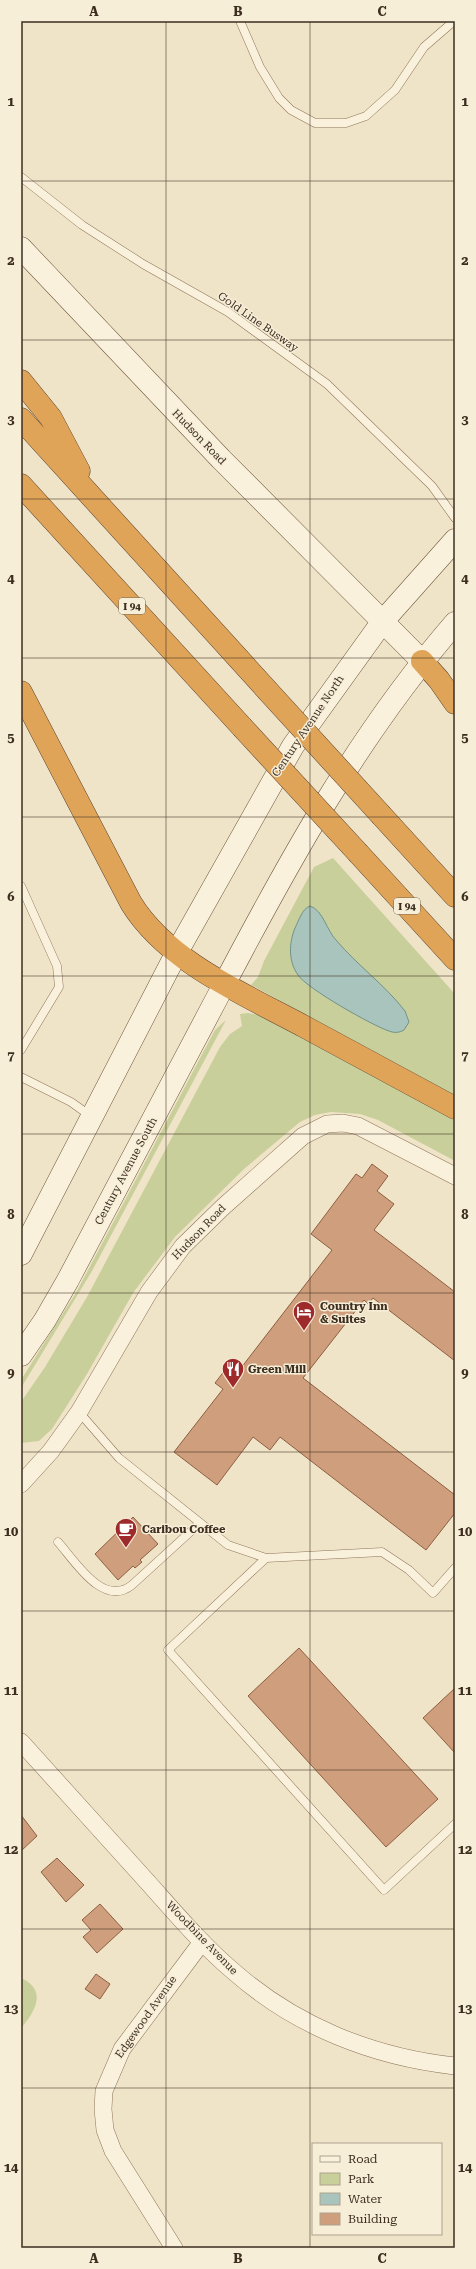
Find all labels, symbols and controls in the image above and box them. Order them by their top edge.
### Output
text: A [89,4,99,19]
text: B [233,4,243,19]
text: C [377,4,387,19]
text: 1 [7,94,15,109]
text: 1 [461,94,469,109]
text: 2 [7,253,15,268]
text: 2 [461,253,469,268]
street label: Gold Line Busway [215,289,301,355]
street label: Hudson Road [169,407,229,467]
text: 3 [7,412,15,427]
text: 3 [461,412,469,427]
text: 4 [7,571,15,586]
text: 4 [461,571,469,586]
road number: I 94 [119,598,145,614]
street label: Century Avenue North [269,673,347,779]
text: 5 [7,730,15,745]
text: 5 [461,730,469,745]
text: 6 [7,889,15,904]
text: 6 [461,889,469,904]
road number: I 94 [394,898,420,914]
text: 7 [7,1048,15,1063]
text: 7 [461,1048,469,1063]
street label: Century Avenue South [92,1115,160,1227]
street label: Hudson Road [169,1202,229,1262]
text: 8 [7,1207,15,1222]
text: 8 [461,1207,469,1222]
hotel icon: Country Inn & Suites [291,1299,317,1332]
place label: Country Inn & Suites [320,1300,388,1326]
restaurant icon: Green Mill [220,1356,246,1389]
place label: Green Mill [248,1363,307,1376]
text: 9 [7,1365,15,1380]
text: 9 [461,1365,469,1380]
cafe icon: Caribou Coffee [113,1516,139,1549]
place label: Caribou Coffee [142,1523,226,1536]
text: 10 [4,1524,18,1539]
text: 10 [458,1524,472,1539]
text: 11 [4,1683,18,1698]
text: 11 [458,1683,472,1698]
text: 12 [4,1842,18,1857]
text: 12 [458,1842,472,1857]
street label: Woodbine Avenue [164,1899,240,1977]
street label: Edgewood Avenue [113,1973,179,2061]
text: 13 [4,2001,18,2016]
text: 13 [458,2001,472,2016]
legend [312,2143,442,2235]
text: Road [348,2152,378,2166]
text: 14 [4,2160,19,2175]
text: 14 [458,2160,473,2175]
text: Park [348,2172,375,2186]
text: Water [348,2192,382,2206]
text: Building [348,2212,397,2226]
text: A [89,2251,99,2266]
text: B [233,2251,243,2266]
text: C [377,2251,387,2266]

